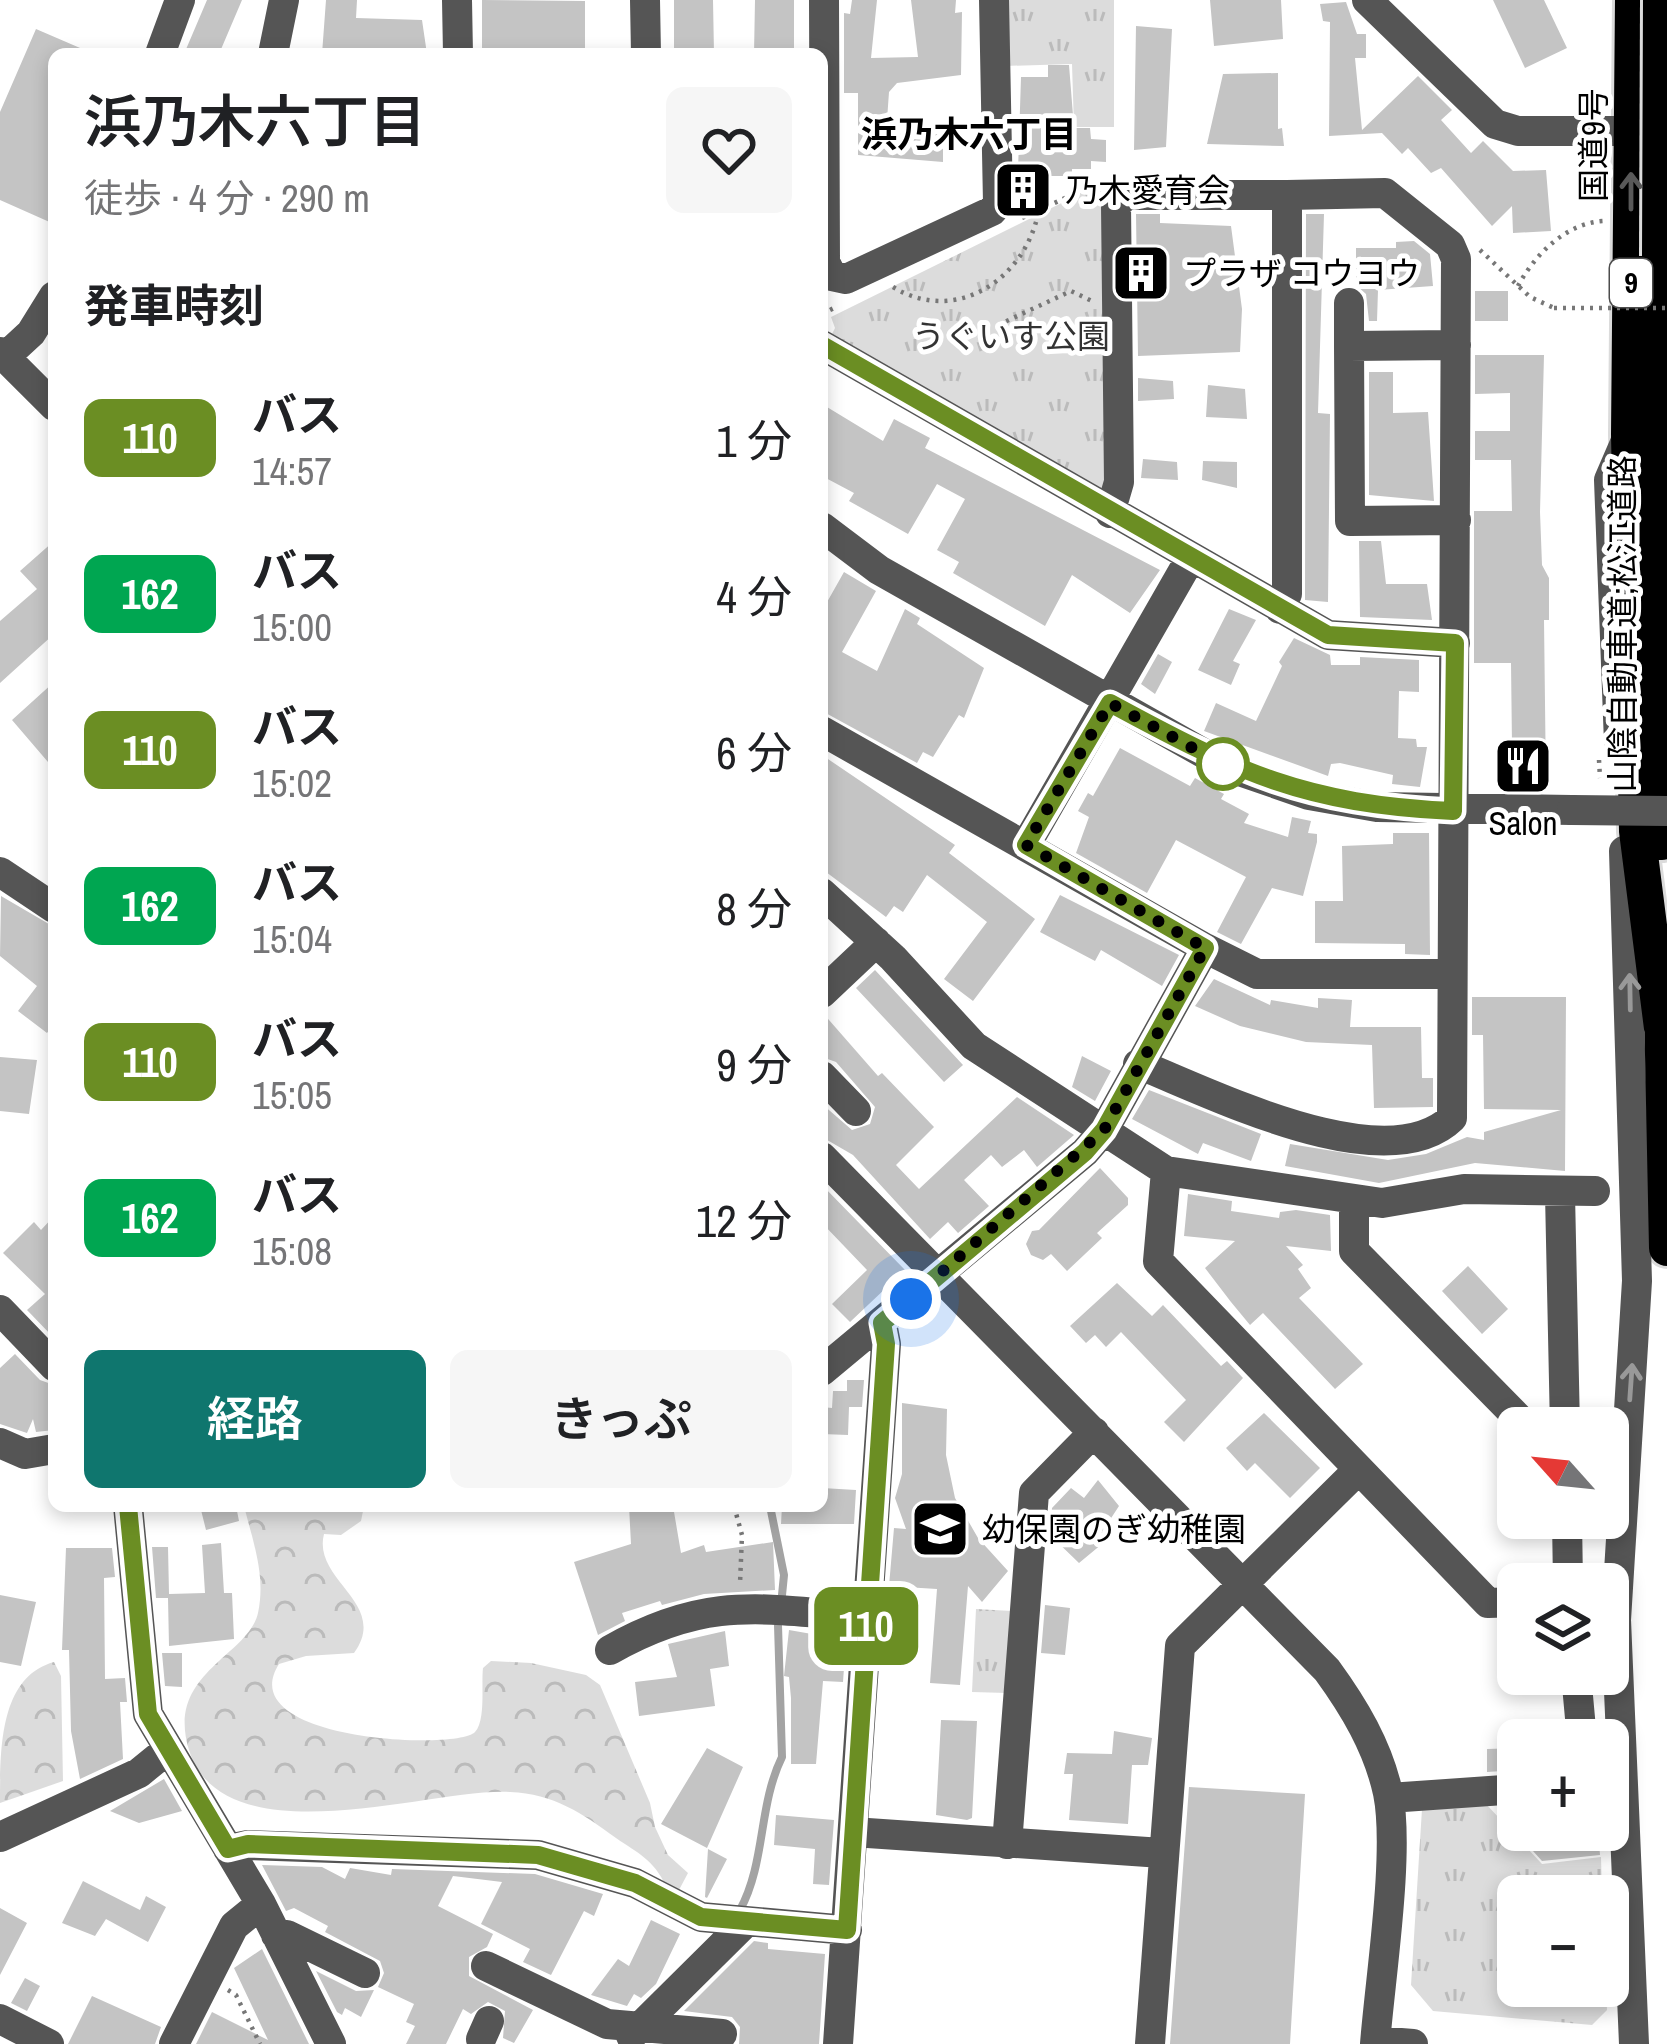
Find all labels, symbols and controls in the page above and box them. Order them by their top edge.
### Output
text: 浜乃木六丁目 [84,83,426,160]
button: heart [666,87,792,213]
street label: 国道9号 [1571,88,1615,202]
district label: 浜乃木六丁目 [861,110,1077,158]
building icon: 乃木愛育会 [992,159,1054,221]
place label: 乃木愛育会 [1065,168,1230,212]
text: 徒歩 · 4 分 · 290 m [84,172,370,224]
one-way arrow [1620,172,1643,211]
building icon: プラザ コウヨウ [1110,242,1172,304]
place label: プラザ コウヨウ [1183,251,1420,295]
road number: 9 [1610,259,1652,307]
text: 発車時刻 [84,275,264,336]
park label: うぐいす公園 [912,314,1110,358]
text: バス [252,384,342,445]
text: 110 [122,410,178,466]
text: 1 分 [716,410,792,471]
text: 14:57 [252,445,332,497]
street label: 山陰自動車道;松江道路 [1600,455,1644,793]
text: バス [252,540,342,601]
text: 162 [121,566,179,622]
text: 4 分 [716,566,792,627]
text: 15:00 [252,601,332,653]
text: バス [252,696,342,757]
text: 110 [122,722,178,778]
text: 6 分 [716,722,792,783]
restaurant icon: Salon [1492,735,1554,797]
unlabelled marker [1198,739,1248,789]
text: 15:02 [252,757,332,809]
place label: Salon [1488,801,1558,845]
text: バス [252,852,342,913]
text: 162 [121,878,179,934]
text: 8 分 [716,878,792,939]
text: 15:04 [252,913,332,965]
one-way arrow [1618,973,1641,1012]
text: バス [252,1008,342,1069]
text: 110 [122,1034,178,1090]
text: 9 分 [716,1034,792,1095]
text: 15:05 [252,1069,332,1121]
text: バス [252,1164,342,1225]
text: 162 [121,1190,179,1246]
text: 12 分 [696,1190,792,1251]
text: 15:08 [252,1225,332,1277]
your location [881,1269,941,1329]
button: 経路 [84,1350,426,1488]
button: きっぷ [450,1350,792,1488]
one-way arrow [1620,1363,1643,1402]
north arrow [1497,1407,1629,1539]
map controls [1497,1407,1629,2007]
school or university icon: 幼保園のぎ幼稚園 [909,1498,971,1560]
place label: 幼保園のぎ幼稚園 [982,1507,1246,1551]
button: layers [1497,1563,1629,1695]
line badge: 110 [797,1587,935,1665]
text: 110 [838,1598,894,1654]
button: + [1497,1719,1629,1851]
button: − [1497,1875,1629,2007]

